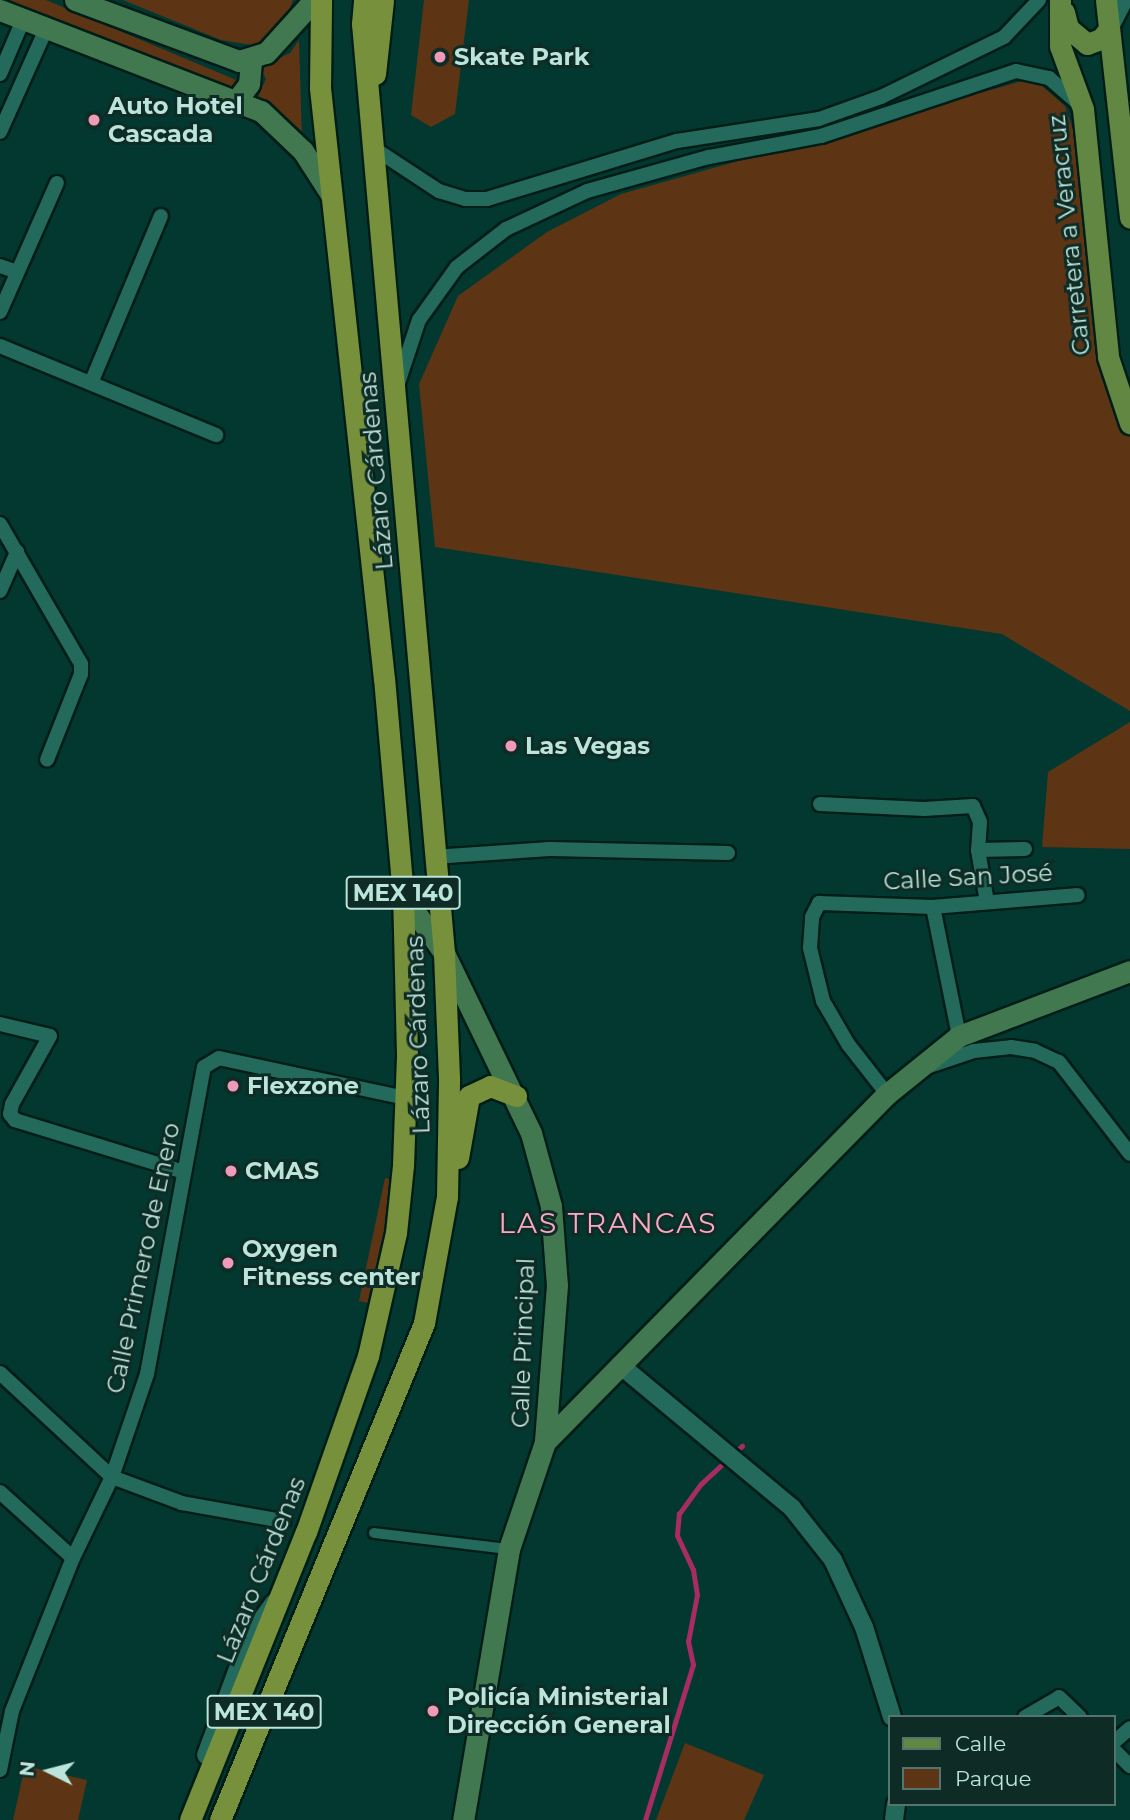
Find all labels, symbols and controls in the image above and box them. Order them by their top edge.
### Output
place label: Skate Park [454,43,590,71]
marker: Skate Park [432,49,448,65]
place label: Auto Hotel Cascada [108,92,243,148]
marker: Auto Hotel Cascada [86,112,102,128]
street label: Carretera a Veracruz [1042,113,1096,357]
street label: Lázaro Cárdenas [353,371,399,571]
place label: Las Vegas [525,732,650,760]
marker: Las Vegas [503,738,519,754]
street label: Calle San José [883,858,1053,896]
road number: MEX 140 [345,874,461,912]
street label: Lázaro Cárdenas [400,935,436,1135]
place label: Flexzone [247,1072,359,1100]
marker: Flexzone [225,1078,241,1094]
street label: Calle Primero de Enero [100,1120,186,1396]
place label: CMAS [245,1157,319,1185]
marker: CMAS [223,1163,239,1179]
district label: LAS TRANCAS [500,1206,716,1240]
place label: Oxygen Fitness center [242,1235,420,1291]
marker: Oxygen Fitness center [220,1255,236,1271]
street label: Calle Principal [506,1258,540,1428]
street label: Lázaro Cárdenas [210,1473,312,1667]
place label: Policía Ministerial Dirección General [447,1683,671,1739]
road number: MEX 140 [206,1693,322,1732]
marker: Policía Ministerial Dirección General [425,1703,441,1719]
legend [888,1715,1116,1806]
text: Calle [955,1731,1006,1756]
north arrow [14,1736,84,1806]
text: N [15,1760,40,1778]
text: Parque [955,1766,1031,1791]

